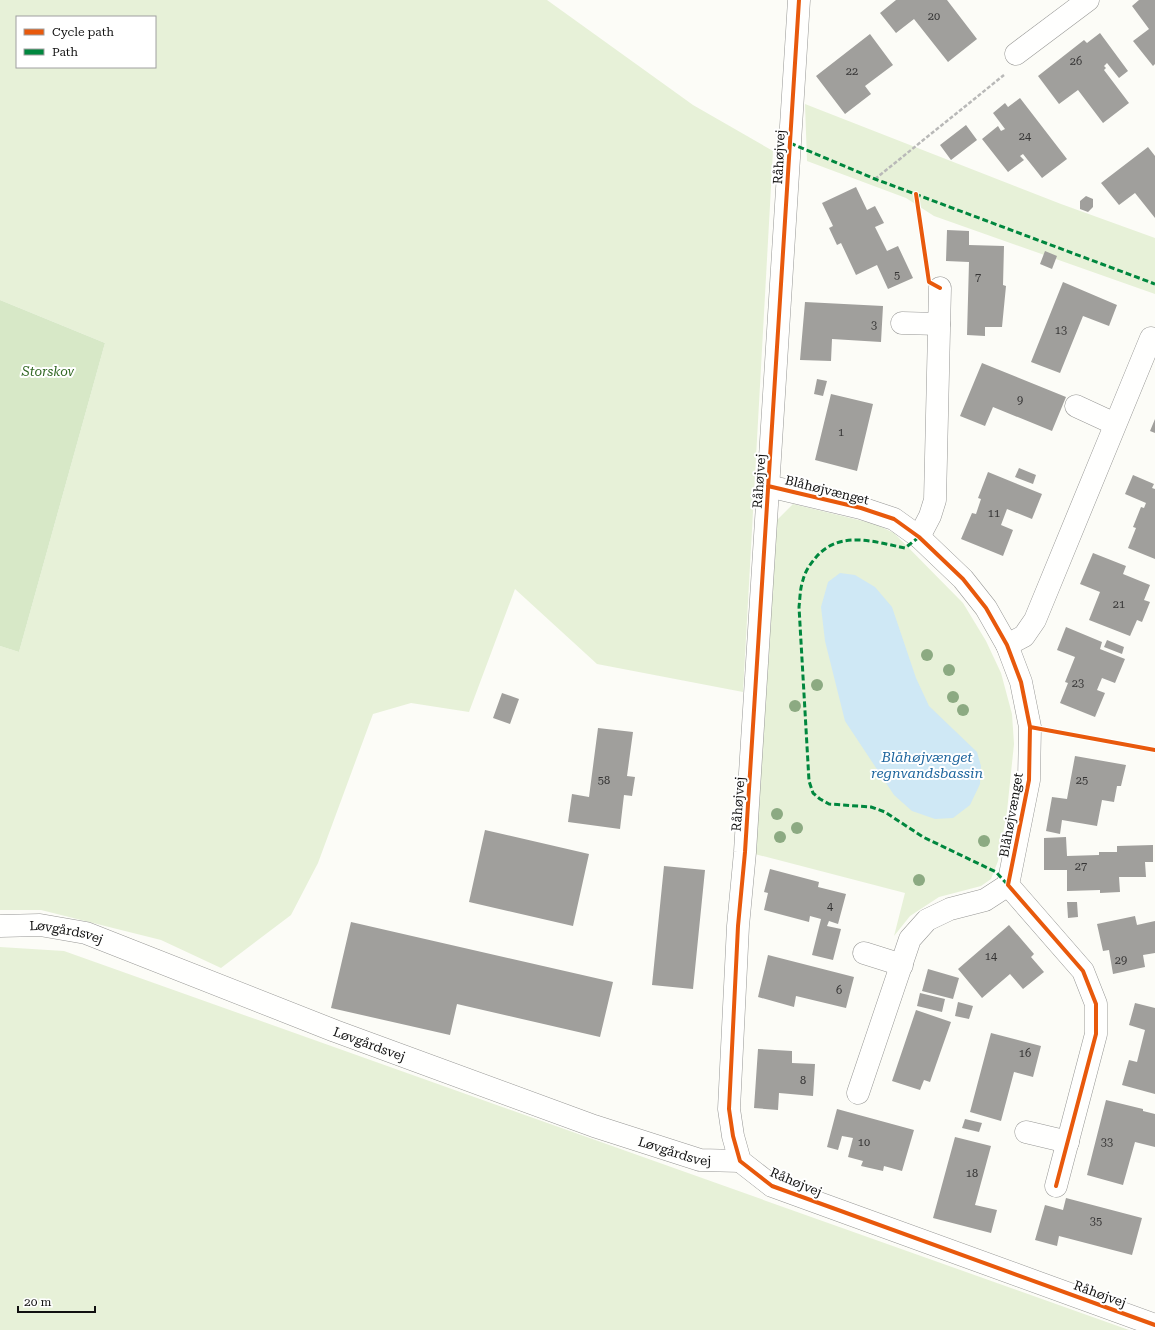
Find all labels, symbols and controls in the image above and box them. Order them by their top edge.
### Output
house number: 20 [928,10,940,23]
legend [16,16,156,68]
text: Cycle path [52,25,114,39]
text: Path [52,45,78,59]
house number: 26 [1070,55,1082,68]
house number: 22 [846,65,858,78]
street label: Råhøjvej [770,129,788,185]
house number: 24 [1019,130,1032,143]
house number: 5 [894,269,900,282]
house number: 7 [975,271,981,284]
house number: 3 [871,319,877,332]
house number: 13 [1055,324,1067,337]
park label: Storskov [21,364,75,379]
house number: 9 [1017,394,1023,407]
house number: 1 [838,426,844,439]
street label: Råhøjvej [750,453,768,509]
street label: Blåhøjvænget [783,472,871,508]
house number: 11 [988,507,1000,520]
house number: 21 [1113,598,1125,611]
house number: 23 [1072,677,1084,690]
water label: Blåhøjvænget regnvandsbassin [871,749,983,781]
street label: Blåhøjvænget [996,771,1026,859]
house number: 58 [598,774,610,787]
house number: 25 [1076,774,1088,787]
street label: Råhøjvej [729,776,747,832]
house number: 27 [1075,860,1087,873]
house number: 4 [827,900,834,913]
street label: Løvgårdsvej [29,917,106,947]
house number: 14 [985,950,998,963]
house number: 29 [1115,954,1127,967]
house number: 6 [836,984,842,997]
street label: Løvgårdsvej [331,1024,407,1064]
house number: 16 [1019,1047,1031,1060]
house number: 8 [800,1074,806,1087]
street label: Løvgårdsvej [637,1133,711,1168]
house number: 10 [858,1136,870,1149]
house number: 33 [1101,1136,1113,1149]
street label: Råhøjvej [768,1164,824,1200]
house number: 18 [966,1167,978,1180]
house number: 35 [1090,1215,1102,1228]
street label: Råhøjvej [1072,1278,1128,1310]
scale bar [18,1288,95,1314]
text: 20 m [24,1295,51,1309]

